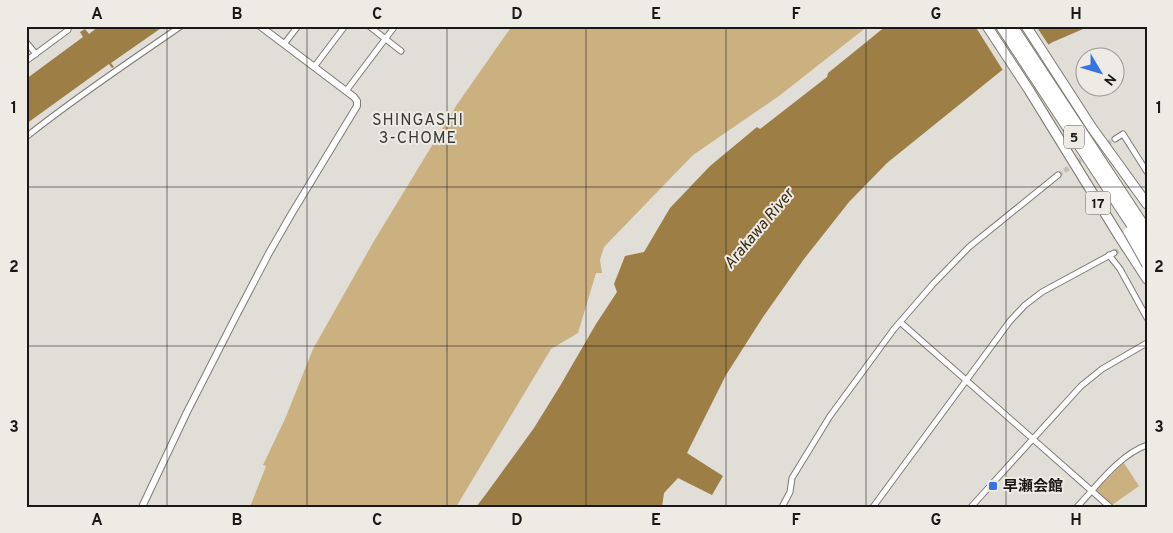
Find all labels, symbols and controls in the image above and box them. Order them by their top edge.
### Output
text: A [91,5,103,25]
text: B [231,5,243,25]
text: C [372,5,382,25]
text: D [511,5,523,25]
text: E [651,5,661,25]
text: F [791,5,801,25]
text: G [931,5,941,25]
text: H [1070,5,1082,25]
north arrow [1076,48,1126,98]
text: N [1099,70,1119,88]
text: 1 [11,99,17,119]
text: 1 [1156,99,1162,119]
district label: SHINGASHI 3-CHOME [372,111,464,149]
road number: 5 [1064,125,1084,148]
water label: Arakawa River [720,183,800,274]
road number: 17 [1086,192,1110,214]
text: 2 [9,258,19,278]
text: 2 [1154,258,1164,278]
text: 3 [9,418,19,438]
text: 3 [1154,418,1164,438]
place label: 早瀬会館 [1003,478,1063,497]
marker: 早瀬会館 [987,480,999,492]
text: A [91,511,103,531]
text: B [231,511,243,531]
text: C [372,511,382,531]
text: D [511,511,523,531]
text: E [651,511,661,531]
text: F [791,511,801,531]
text: G [931,511,941,531]
text: H [1070,511,1082,531]

